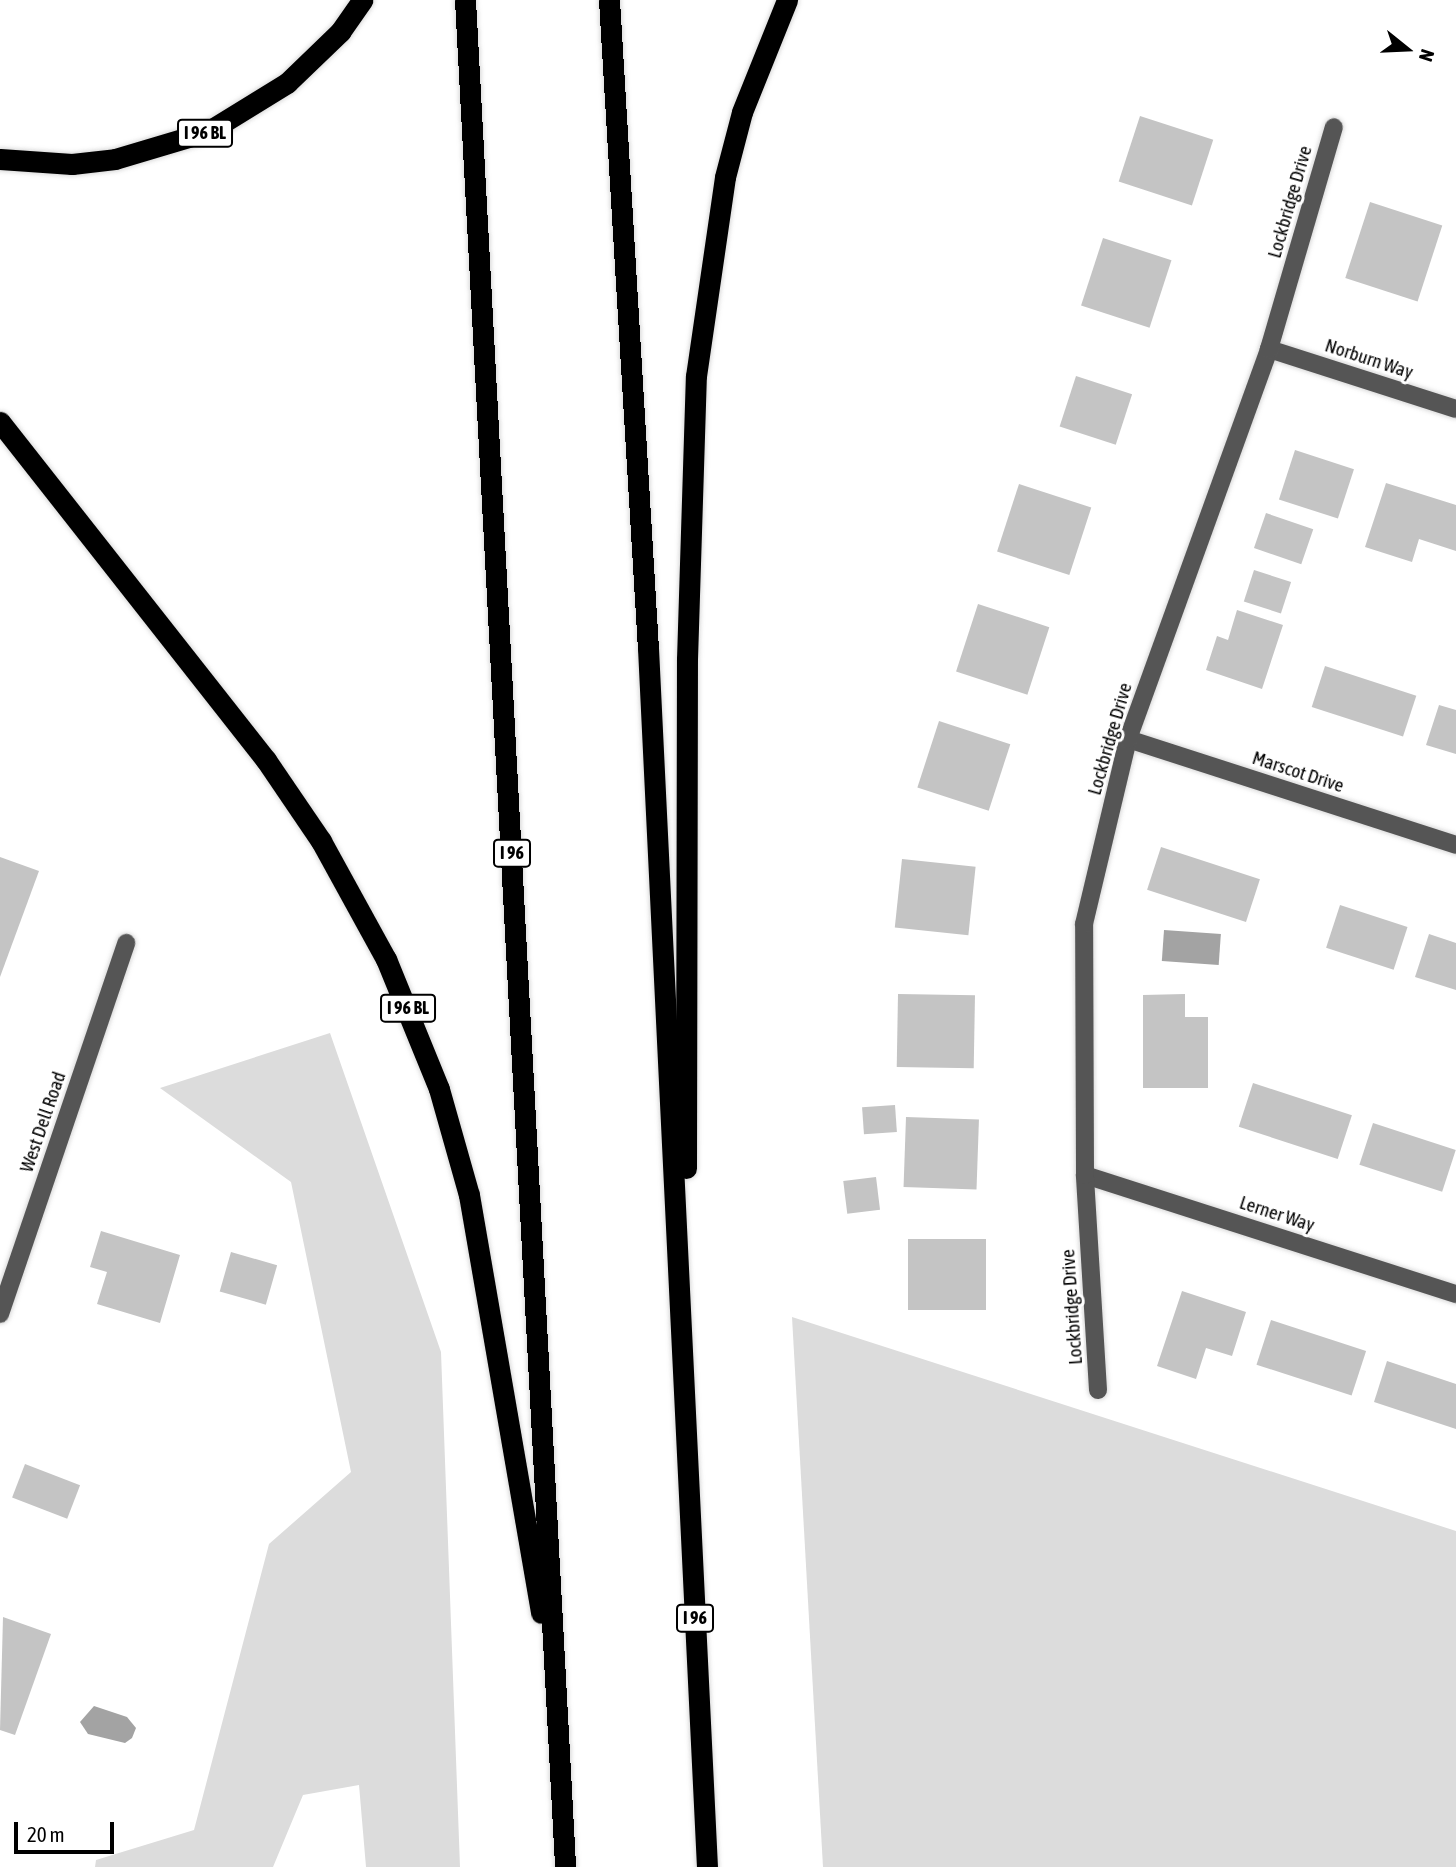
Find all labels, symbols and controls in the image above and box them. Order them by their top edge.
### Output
north arrow [1372,14,1442,84]
text: N [1415,47,1439,64]
road number: I 96 BL [177,118,233,148]
street label: Lockbridge Drive [1263,143,1317,261]
street label: Norburn Way [1322,334,1416,384]
street label: Lockbridge Drive [1083,680,1137,798]
street label: Marscot Drive [1249,747,1347,797]
road number: I 96 [493,838,531,868]
road number: I 96 BL [380,993,436,1023]
street label: West Dell Road [15,1069,71,1175]
street label: Lerner Way [1237,1191,1317,1237]
street label: Lockbridge Drive [1057,1249,1087,1365]
road number: I 96 [676,1604,714,1632]
scale bar [18,1808,117,1852]
text: 20 m [27,1822,65,1846]

